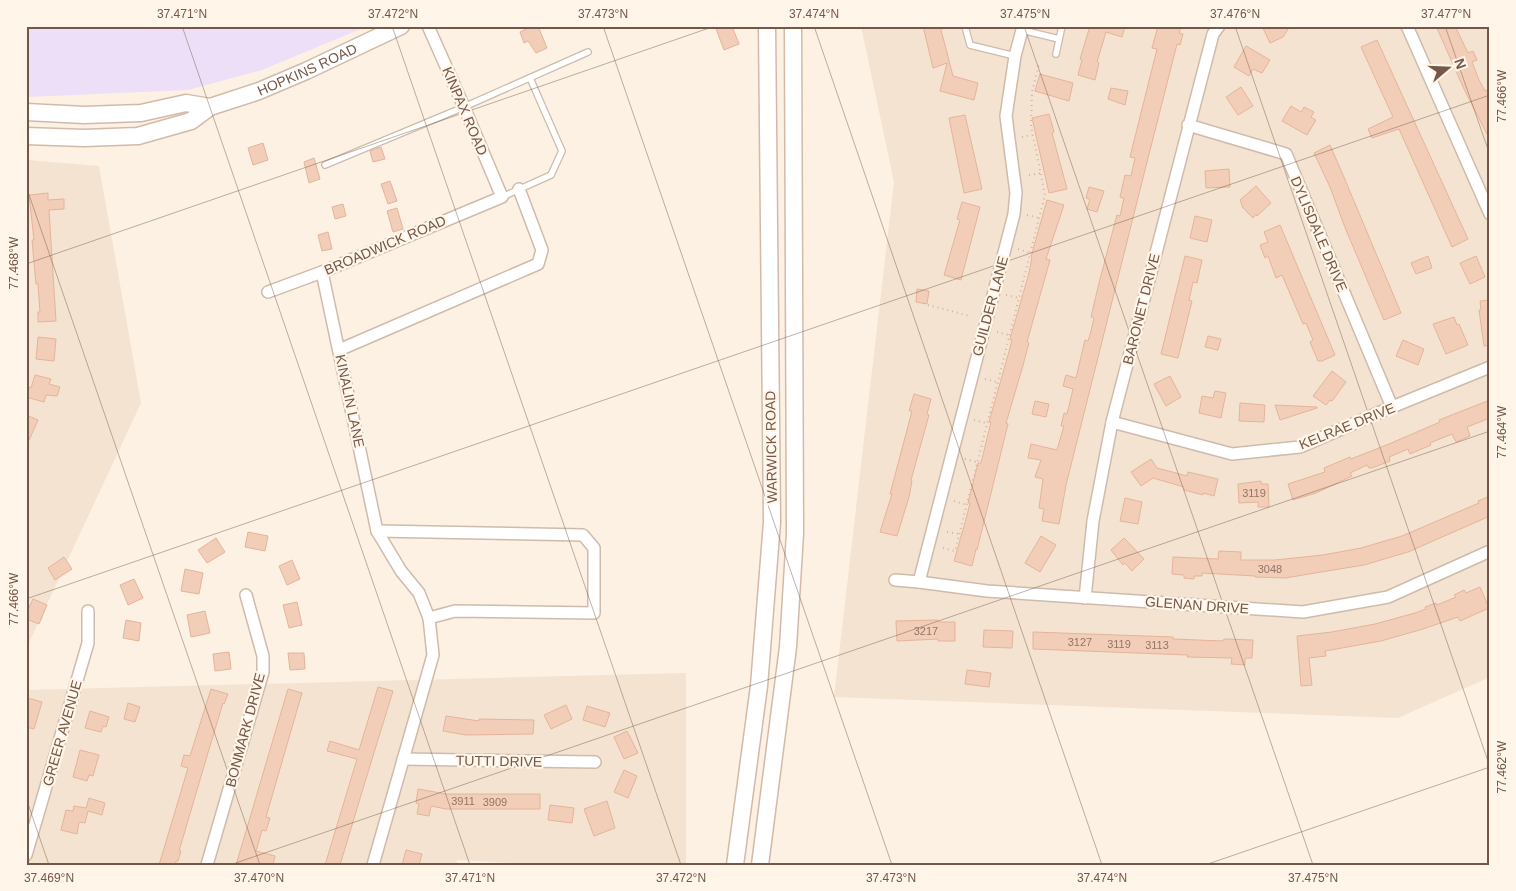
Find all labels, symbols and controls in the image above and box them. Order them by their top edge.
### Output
text: 37.471°N [157,7,207,21]
text: 37.472°N [368,7,418,21]
text: 37.473°N [578,7,628,21]
text: 37.474°N [789,7,839,21]
text: 37.475°N [1000,7,1050,21]
text: 37.476°N [1210,7,1260,21]
text: 37.477°N [1421,7,1471,21]
street label: HOPKINS ROAD [255,40,359,99]
north arrow [1424,42,1474,92]
text: N [1451,56,1470,71]
street label: KINPAX ROAD [439,64,491,158]
text: 77.466°W [1495,69,1509,122]
street label: DYLISDALE DRIVE [1287,174,1351,294]
street label: BROADWICK ROAD [322,212,448,278]
text: 77.468°W [7,236,21,289]
street label: BARONET DRIVE [1119,252,1163,366]
street label: GUILDER LANE [969,254,1011,358]
street label: KINALIN LANE [332,353,368,449]
street label: WARWICK ROAD [762,390,780,504]
street label: KELRAE DRIVE [1297,399,1397,453]
text: 77.464°W [1495,405,1509,458]
house number: 3119 [1242,487,1266,499]
house number: 3048 [1258,563,1282,575]
text: 77.466°W [7,572,21,625]
street label: GLENAN DRIVE [1144,593,1250,617]
house number: 3217 [914,625,938,637]
house number: 3127 [1068,636,1092,648]
house number: 3119 [1107,638,1131,650]
house number: 3113 [1145,639,1169,651]
street label: BONMARK DRIVE [222,671,268,789]
street label: GREER AVENUE [39,678,85,788]
text: 77.462°W [1495,740,1509,793]
street label: TUTTI DRIVE [456,752,542,770]
house number: 3911 [451,795,475,807]
house number: 3909 [483,796,507,808]
text: 37.469°N [24,871,74,885]
text: 37.470°N [234,871,284,885]
text: 37.471°N [445,871,495,885]
text: 37.472°N [656,871,706,885]
text: 37.473°N [866,871,916,885]
text: 37.474°N [1077,871,1127,885]
text: 37.475°N [1288,871,1338,885]

